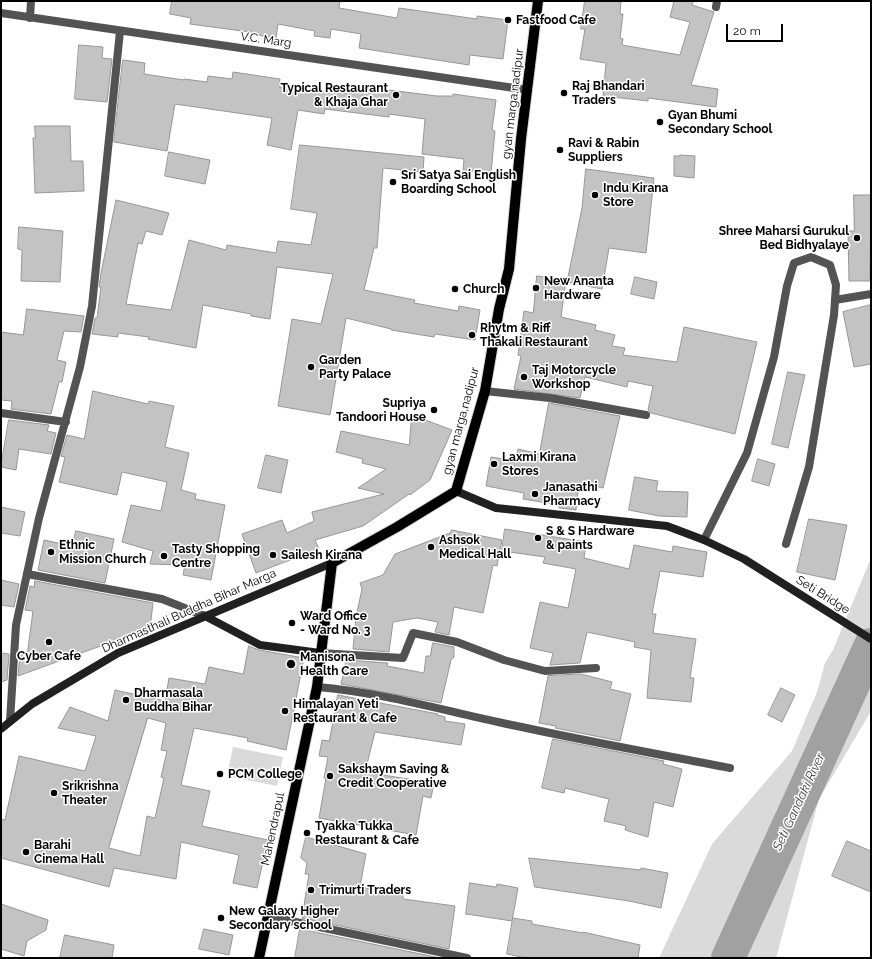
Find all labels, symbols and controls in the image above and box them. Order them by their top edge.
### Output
place label: Fastfood Cafe [516,13,596,27]
marker: Fastfood Cafe [503,15,513,25]
scale bar [728,16,785,42]
text: 20 m [733,24,761,38]
street label: V.C. Marg [240,29,292,51]
street label: gyan marga,nadipur [499,48,527,160]
place label: Raj Bhandari Traders [572,79,645,107]
place label: Typical Restaurant & Khaja Ghar [280,81,388,109]
marker: Raj Bhandari Traders [559,88,569,98]
marker: Typical Restaurant & Khaja Ghar [391,90,401,100]
place label: Gyan Bhumi Secondary School [668,108,772,136]
marker: Gyan Bhumi Secondary School [655,117,665,127]
place label: Ravi & Rabin Suppliers [568,136,639,164]
marker: Ravi & Rabin Suppliers [555,145,565,155]
place label: Sri Satya Sai English Boarding School [401,168,516,196]
marker: Sri Satya Sai English Boarding School [388,177,398,187]
place label: Indu Kirana Store [603,181,668,209]
marker: Indu Kirana Store [590,190,600,200]
place label: Shree Maharsi Gurukul Bed Bidhyalaye [719,224,849,252]
marker: Shree Maharsi Gurukul Bed Bidhyalaye [852,233,862,243]
place label: New Ananta Hardware [544,274,614,302]
place label: Church [463,282,504,296]
marker: New Ananta Hardware [531,283,541,293]
marker: Church [450,284,460,294]
place label: Rhytm & Riff Thakali Restaurant [480,321,588,349]
marker: Rhytm & Riff Thakali Restaurant [467,330,477,340]
place label: Garden Party Palace [319,353,391,381]
marker: Garden Party Palace [306,362,316,372]
place label: Taj Motorcycle Workshop [532,363,616,391]
street label: gyan marga,nadipur [440,366,482,476]
marker: Taj Motorcycle Workshop [519,372,529,382]
place label: Supriya Tandoori House [336,396,426,424]
marker: Supriya Tandoori House [429,405,439,415]
place label: Laxmi Kirana Stores [502,450,576,478]
marker: Laxmi Kirana Stores [489,459,499,469]
place label: Janasathi Pharmacy [543,480,601,508]
marker: Janasathi Pharmacy [530,489,540,499]
place label: S & S Hardware & paints [546,524,634,552]
place label: Ashsok Medical Hall [439,533,511,561]
marker: S & S Hardware & paints [533,533,543,543]
place label: Ethnic Mission Church [59,538,146,566]
place label: Tasty Shopping Centre [172,542,260,570]
marker: Ashsok Medical Hall [426,542,436,552]
marker: Ethnic Mission Church [46,547,56,557]
place label: Sailesh Kirana [281,548,362,562]
marker: Sailesh Kirana [268,550,278,560]
marker: Tasty Shopping Centre [159,551,169,561]
street label: Dharmasthali Buddha Bihar Marga [100,566,278,656]
street label: Seti Bridge [793,573,853,617]
place label: Ward Office - Ward No. 3 [300,609,370,637]
marker: Ward Office - Ward No. 3 [287,618,297,628]
marker: Cyber Cafe [44,637,54,647]
place label: Cyber Cafe [17,649,81,663]
place label: Manisona Health Care [300,650,368,678]
marker: Manisona Health Care [285,658,297,670]
place label: Dharmasala Buddha Bihar [134,686,212,714]
marker: Dharmasala Buddha Bihar [121,695,131,705]
place label: Himalayan Yeti Restaurant & Cafe [293,697,397,725]
marker: Himalayan Yeti Restaurant & Cafe [280,706,290,716]
water label: Seti Gandaki River [770,751,828,853]
place label: Sakshaym Saving & Credit Cooperative [338,762,449,790]
place label: PCM College [228,767,302,781]
marker: PCM College [215,769,225,779]
marker: Sakshaym Saving & Credit Cooperative [325,771,335,781]
place label: Srikrishna Theater [62,779,119,807]
marker: Srikrishna Theater [49,788,59,798]
street label: Mahendrapul [258,791,288,867]
place label: Tyakka Tukka Restaurant & Cafe [315,819,419,847]
marker: Tyakka Tukka Restaurant & Cafe [302,828,312,838]
place label: Barahi Cinema Hall [34,838,104,866]
marker: Barahi Cinema Hall [21,847,31,857]
place label: Trimurti Traders [319,883,411,897]
marker: Trimurti Traders [306,885,316,895]
place label: New Galaxy Higher Secondary school [229,904,339,932]
marker: New Galaxy Higher Secondary school [216,913,226,923]

